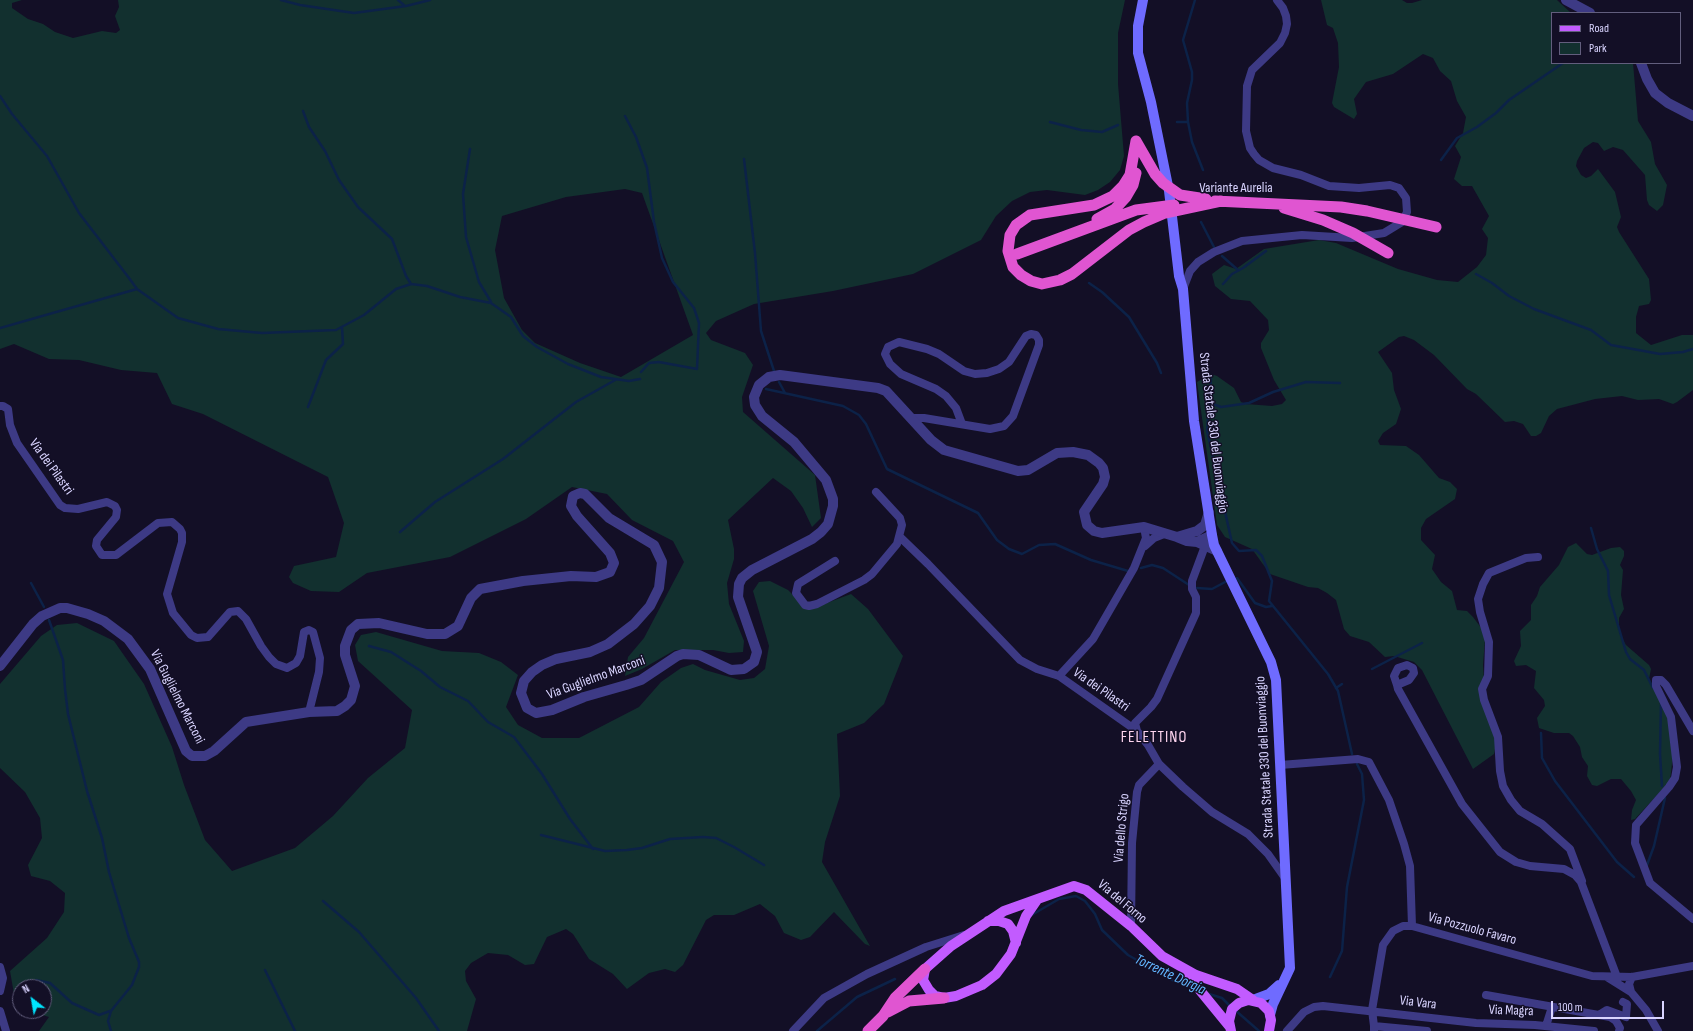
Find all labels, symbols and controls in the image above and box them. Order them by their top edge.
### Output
legend [1551,12,1681,64]
text: Road [1589,21,1609,36]
text: Park [1589,41,1607,56]
street label: Variante Aurelia [1199,180,1273,196]
street label: Strada Statale 330 del Buonviaggio [1195,352,1231,514]
street label: Via dei Pilastri [25,436,77,498]
street label: Via Guglielmo Marconi [146,647,208,747]
street label: Via Guglielmo Marconi [545,652,647,704]
street label: Via dei Pilastri [1069,664,1133,716]
street label: Strada Statale 330 del Buonviaggio [1252,676,1278,838]
district label: FELETTINO [1121,728,1187,748]
street label: Via dello Strigo [1111,793,1133,863]
street label: Via del Forno [1094,876,1150,928]
street label: Via Pozzuolo Favaro [1426,909,1518,949]
water label: Torrente Dorgia [1132,951,1208,999]
north arrow [12,979,52,1019]
text: N [20,982,32,996]
street label: Via Vara [1399,992,1437,1014]
scale bar [1553,993,1666,1019]
text: 100 m [1558,1000,1583,1015]
street label: Via Magra [1488,1002,1534,1020]

